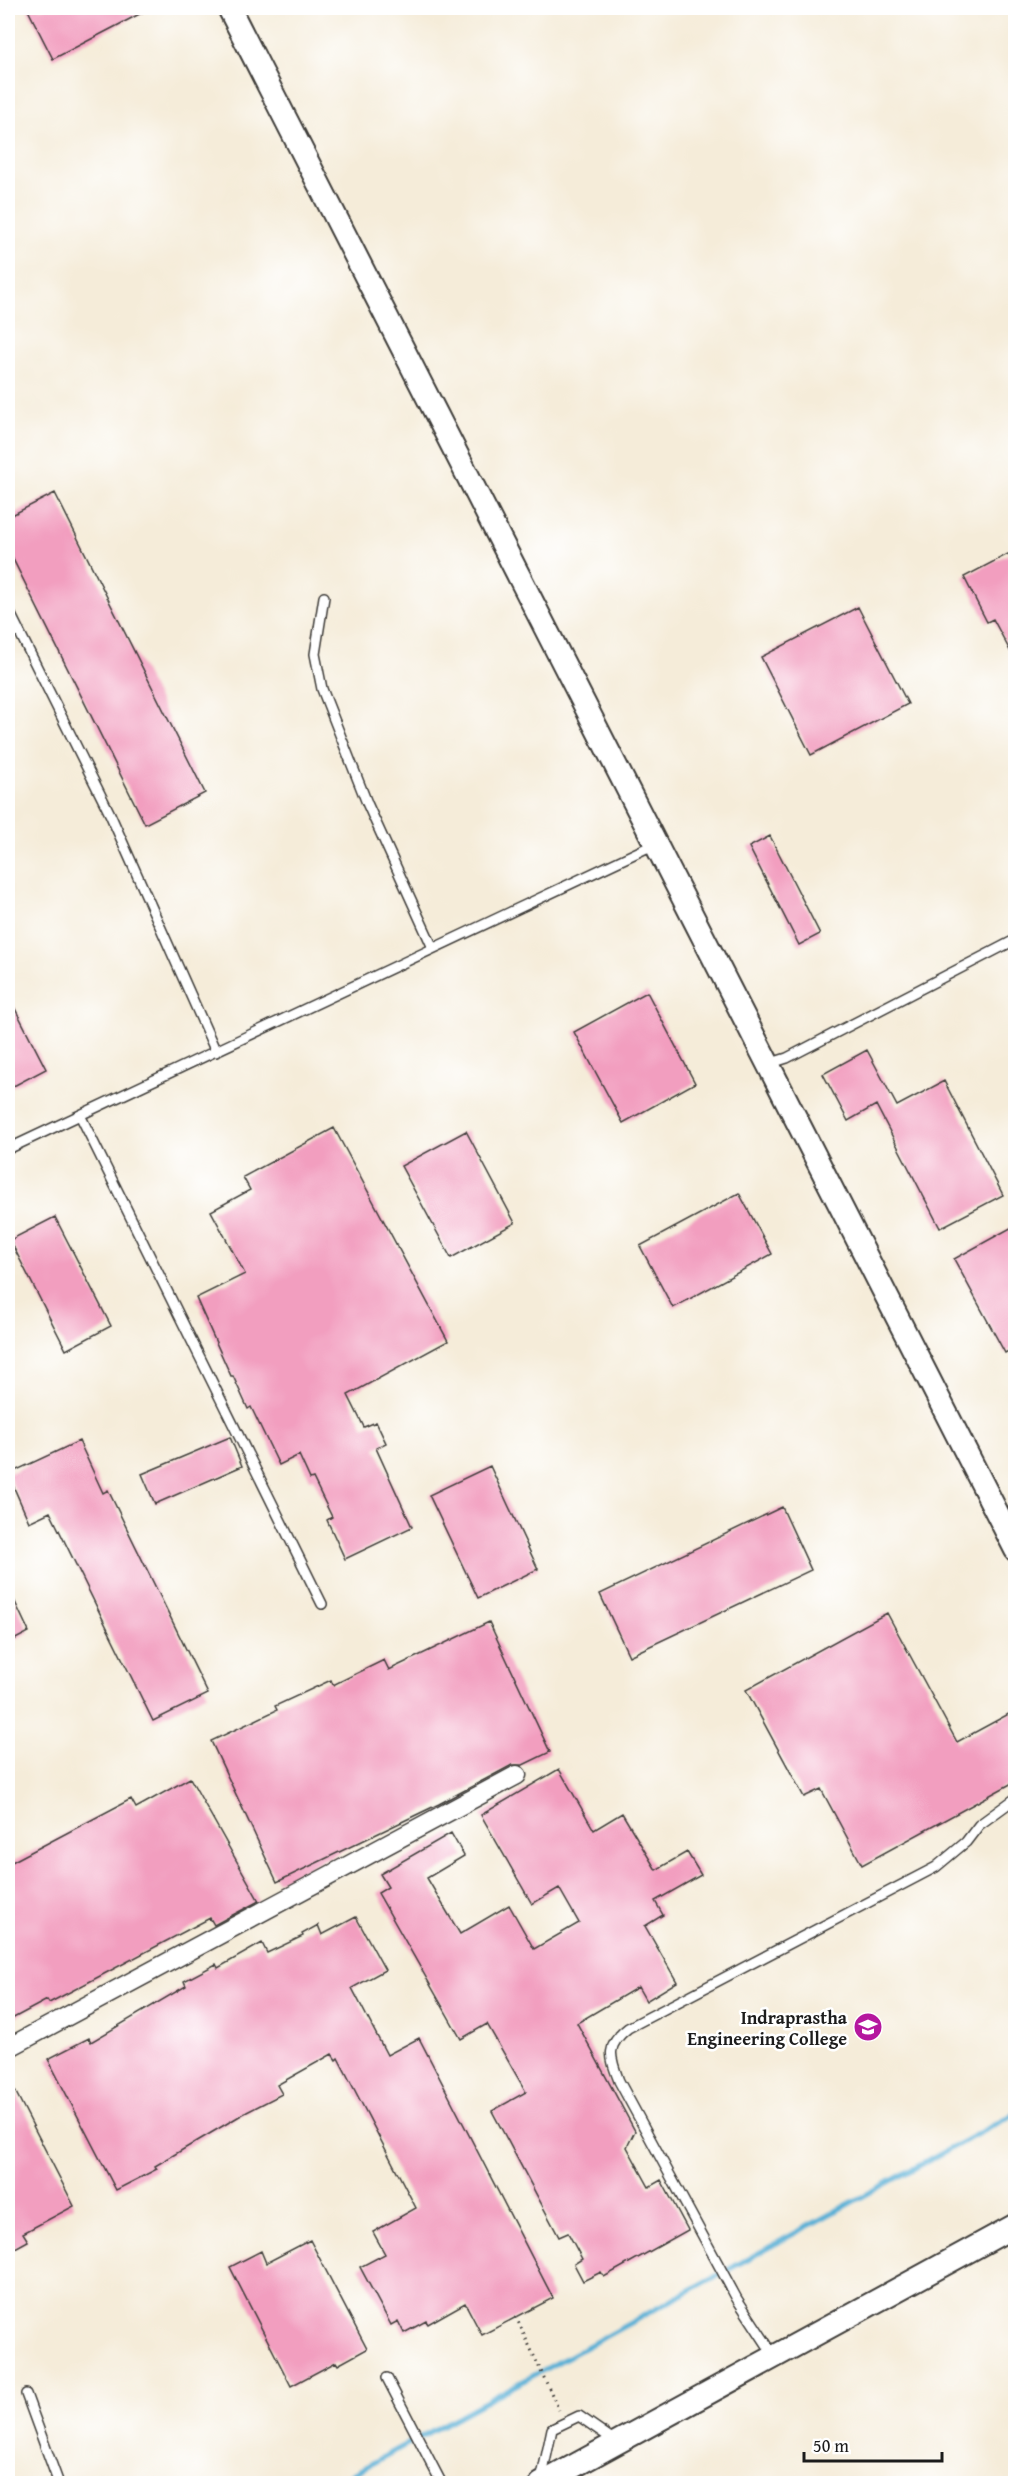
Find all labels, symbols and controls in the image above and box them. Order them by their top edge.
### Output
place label: Indraprastha Engineering College [687,2004,848,2052]
school or university icon: Indraprastha Engineering College [852,2011,884,2043]
scale bar [804,2425,942,2463]
text: 50 m [813,2432,849,2459]

